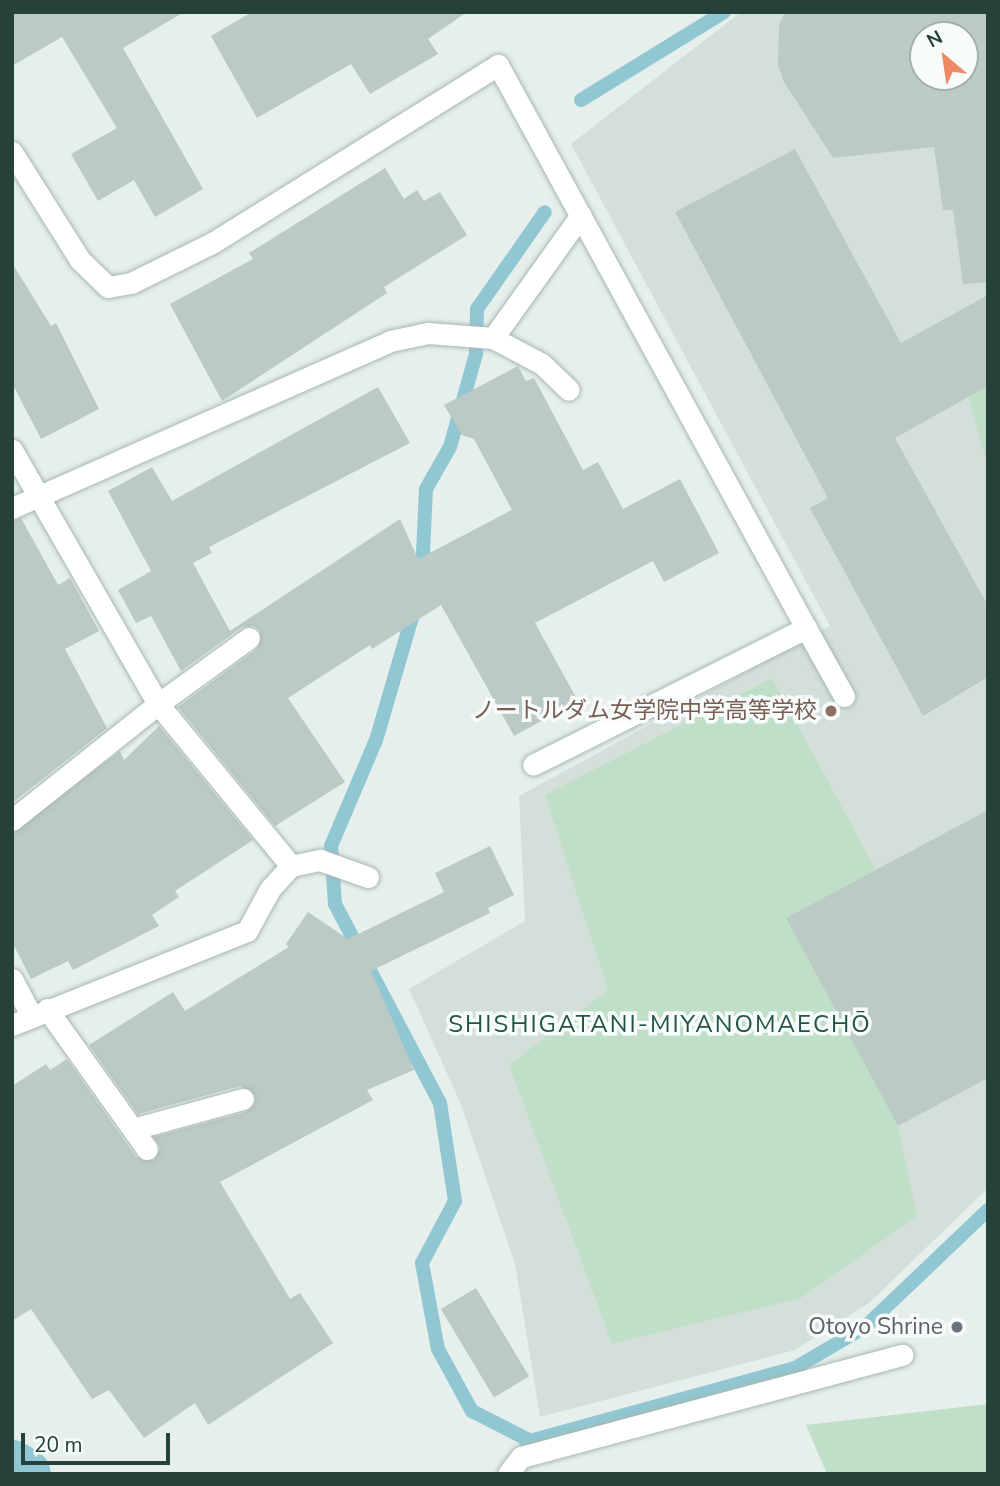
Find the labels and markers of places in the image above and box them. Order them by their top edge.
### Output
place label: ノートルダム女学院中学高等学校 [472,697,817,725]
marker: ノートルダム女学院中学高等学校 [823,703,839,719]
place label: Otoyo Shrine [808,1313,943,1341]
marker: Otoyo Shrine [949,1319,965,1335]

